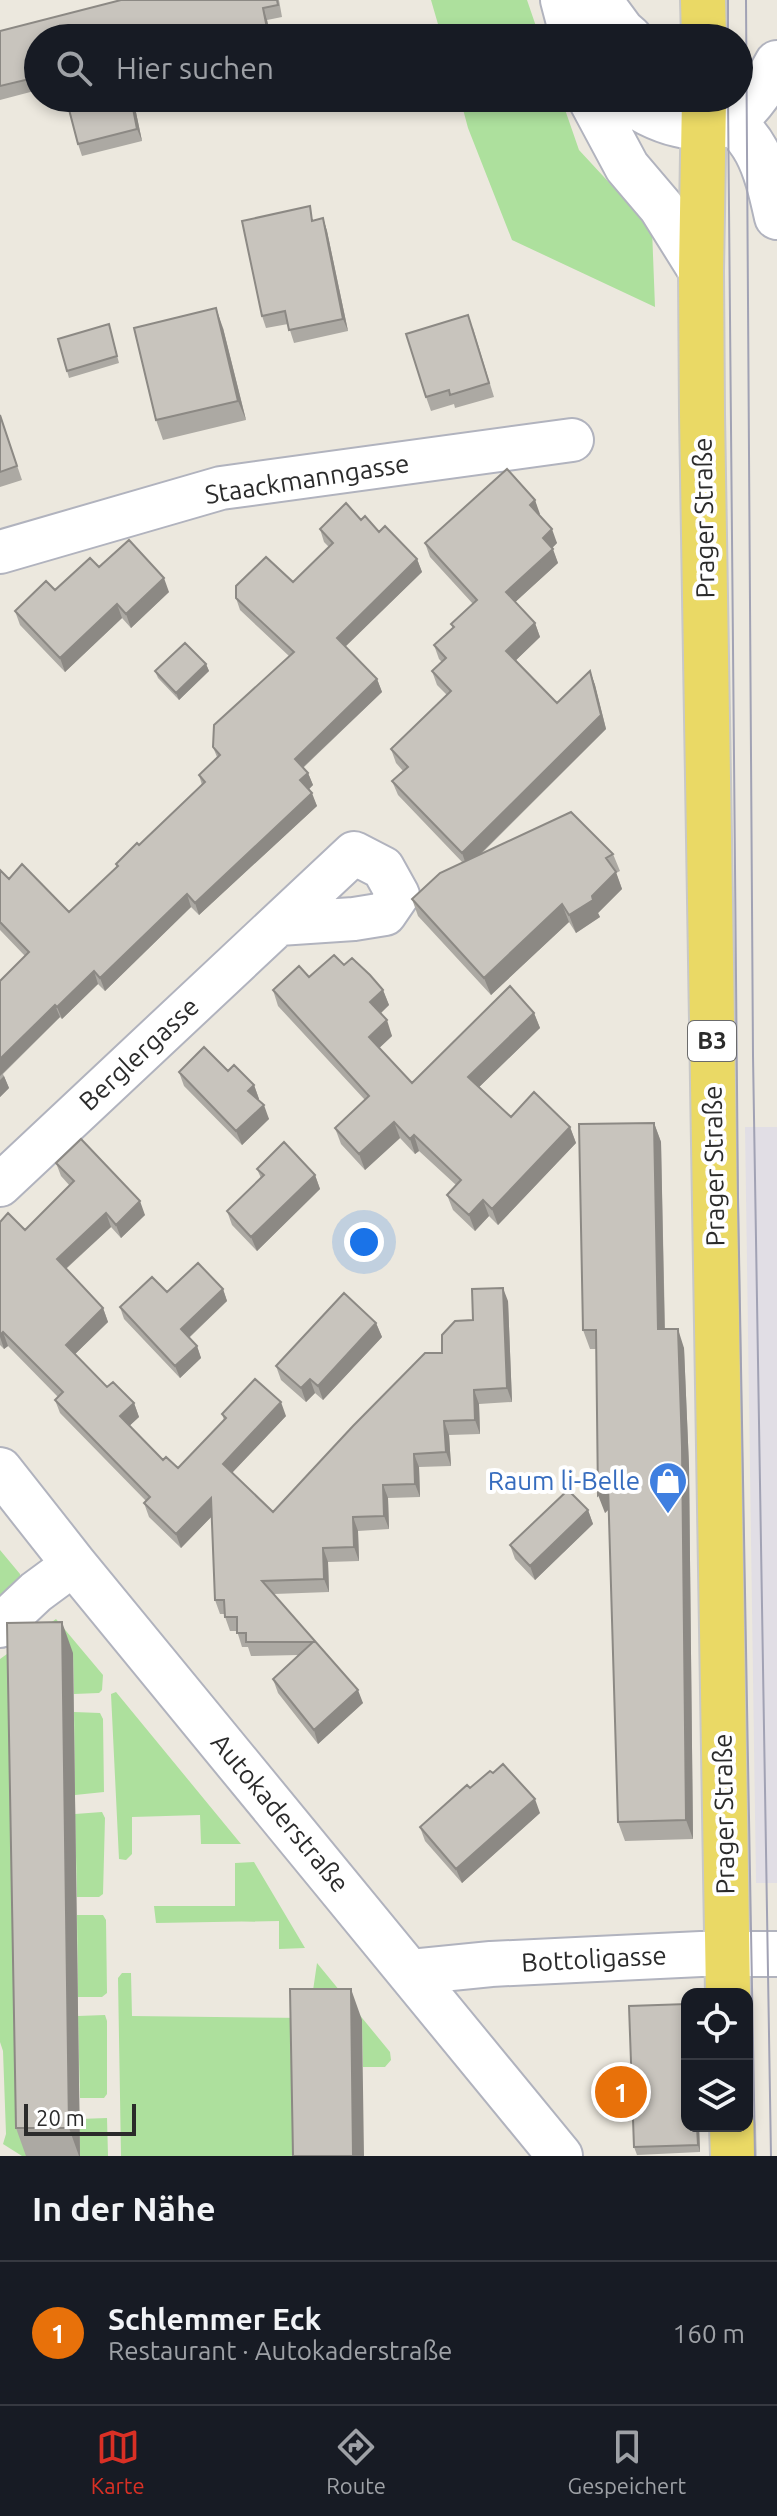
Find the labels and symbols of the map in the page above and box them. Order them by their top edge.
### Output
street label: Prager Straße [688,437,719,599]
street label: Staackmanngasse [203,448,411,509]
street label: Berglergasse [73,991,204,1116]
road number: B3 [688,1021,736,1061]
street label: Prager Straße [698,1085,729,1247]
your location [344,1222,384,1262]
shop icon: Raum li-Belle [647,1460,689,1515]
place label: Raum li-Belle [488,1466,640,1495]
street label: Autokaderstraße [206,1728,355,1898]
street label: Prager Straße [708,1733,739,1895]
street label: Bottoligasse [520,1940,667,1977]
pin: 1 [595,2062,647,2122]
scale bar [24,2100,136,2136]

